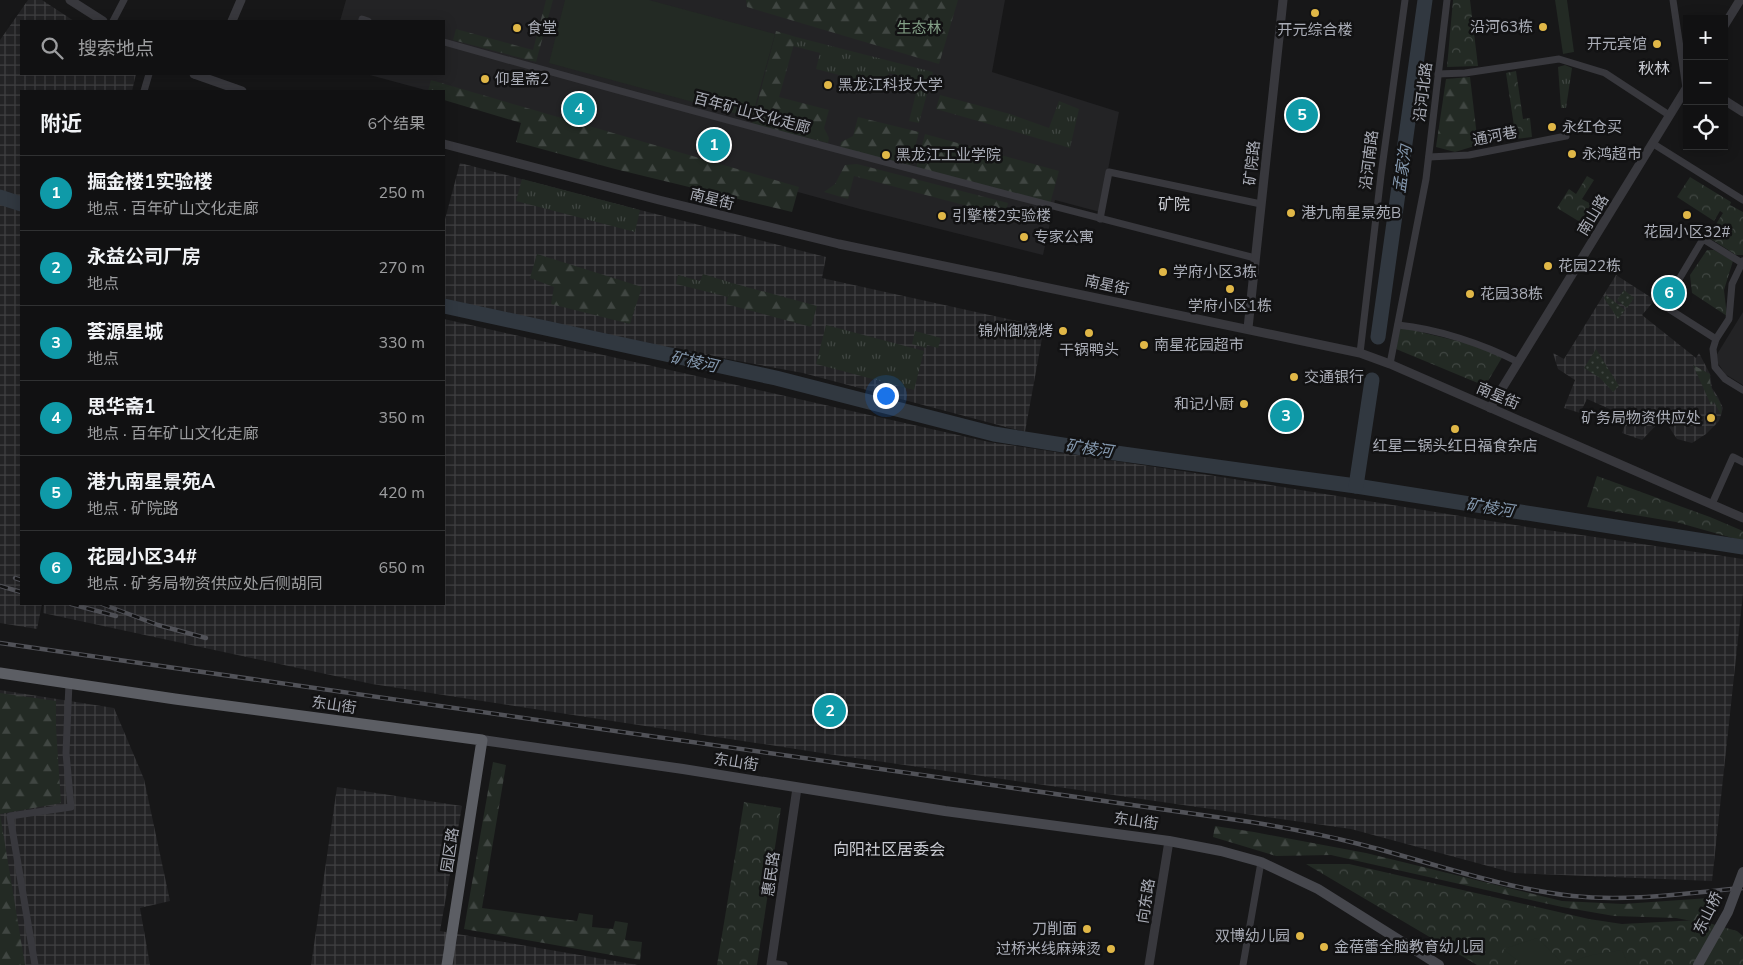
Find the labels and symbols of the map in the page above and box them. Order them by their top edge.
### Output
marker: 开元综合楼 [1309,7,1321,19]
place label: 沿河63栋 [1470,17,1533,37]
place label: 食堂 [527,18,557,38]
park label: 生态林 [896,18,942,38]
place label: 开元综合楼 [1277,20,1353,40]
marker: 沿河63栋 [1537,21,1549,33]
marker: 食堂 [511,22,523,34]
place label: 开元宾馆 [1587,34,1647,54]
marker: 开元宾馆 [1651,38,1663,50]
district label: 秋林 [1638,58,1670,80]
street label: 沿河北路 [1409,61,1437,123]
place label: 仰星斋2 [495,69,549,89]
marker: 仰星斋2 [479,73,491,85]
place label: 黑龙江科技大学 [838,75,943,95]
marker: 黑龙江科技大学 [822,79,834,91]
street label: 百年矿山文化走廊 [691,88,813,138]
pin: 4 [563,90,595,128]
pin: 5 [1286,96,1318,134]
place label: 永红仓买 [1562,117,1622,137]
marker: 永红仓买 [1546,121,1558,133]
street label: 通河巷 [1471,122,1519,150]
pin: 1 [698,126,730,164]
street label: 沿河南路 [1355,129,1383,191]
street label: 矿院路 [1240,140,1264,186]
water label: 孟家沟 [1389,142,1418,194]
place label: 永鸿超市 [1582,144,1642,164]
place label: 黑龙江工业学院 [896,145,1001,165]
marker: 永鸿超市 [1566,148,1578,160]
marker: 黑龙江工业学院 [880,149,892,161]
street label: 南星街 [688,184,736,214]
street label: 南山路 [1573,191,1613,239]
district label: 矿院 [1158,194,1190,216]
place label: 港九南星景苑B [1301,203,1401,223]
place label: 引擎楼2实验楼 [952,206,1051,226]
marker: 港九南星景苑B [1285,207,1297,219]
marker: 花园小区32# [1681,209,1693,221]
marker: 引擎楼2实验楼 [936,210,948,222]
place label: 花园小区32# [1643,222,1731,242]
place label: 专家公寓 [1034,227,1094,247]
marker: 专家公寓 [1018,231,1030,243]
place label: 花园22栋 [1558,256,1621,276]
marker: 花园22栋 [1542,260,1554,272]
place label: 学府小区3栋 [1173,262,1257,282]
marker: 学府小区3栋 [1157,266,1169,278]
street label: 南星街 [1083,271,1131,299]
pin: 6 [1653,274,1685,312]
marker: 学府小区1栋 [1224,283,1236,295]
place label: 花园38栋 [1480,284,1543,304]
marker: 花园38栋 [1464,288,1476,300]
place label: 学府小区1栋 [1188,296,1272,316]
place label: 锦州御烧烤 [978,321,1053,341]
marker: 锦州御烧烤 [1057,325,1069,337]
marker: 干锅鸭头 [1083,327,1095,339]
place label: 南星花园超市 [1154,335,1244,355]
marker: 南星花园超市 [1138,339,1150,351]
place label: 干锅鸭头 [1059,340,1119,360]
water label: 矿棱河 [668,346,722,378]
place label: 交通银行 [1304,367,1364,387]
marker: 交通银行 [1288,371,1300,383]
street label: 南星街 [1473,378,1523,414]
your location [873,383,899,409]
place label: 和记小厨 [1174,394,1234,414]
pin: 3 [1270,397,1302,435]
marker: 和记小厨 [1238,398,1250,410]
place label: 矿务局物资供应处 [1581,408,1701,428]
marker: 矿务局物资供应处 [1705,412,1717,424]
marker: 红星二锅头红日福食杂店 [1449,423,1461,435]
water label: 矿棱河 [1064,435,1117,464]
place label: 红星二锅头红日福食杂店 [1372,436,1538,456]
water label: 矿棱河 [1464,493,1518,523]
street label: 东山街 [310,692,358,718]
pin: 2 [814,692,846,730]
street label: 东山街 [712,749,760,775]
street label: 东山街 [1112,808,1160,834]
street label: 园区路 [437,826,463,874]
district label: 向阳社区居委会 [833,839,945,861]
street label: 惠民路 [758,850,784,898]
street label: 向东路 [1133,877,1159,925]
street label: 东山桥 [1689,888,1727,938]
place label: 刀削面 [1032,919,1077,939]
marker: 刀削面 [1081,923,1093,935]
place label: 双博幼儿园 [1215,926,1290,946]
marker: 双博幼儿园 [1294,930,1306,942]
place label: 金蓓蕾全脑教育幼儿园 [1334,937,1484,957]
place label: 过桥米线麻辣烫 [996,939,1101,959]
marker: 金蓓蕾全脑教育幼儿园 [1318,941,1330,953]
marker: 过桥米线麻辣烫 [1105,943,1117,955]

